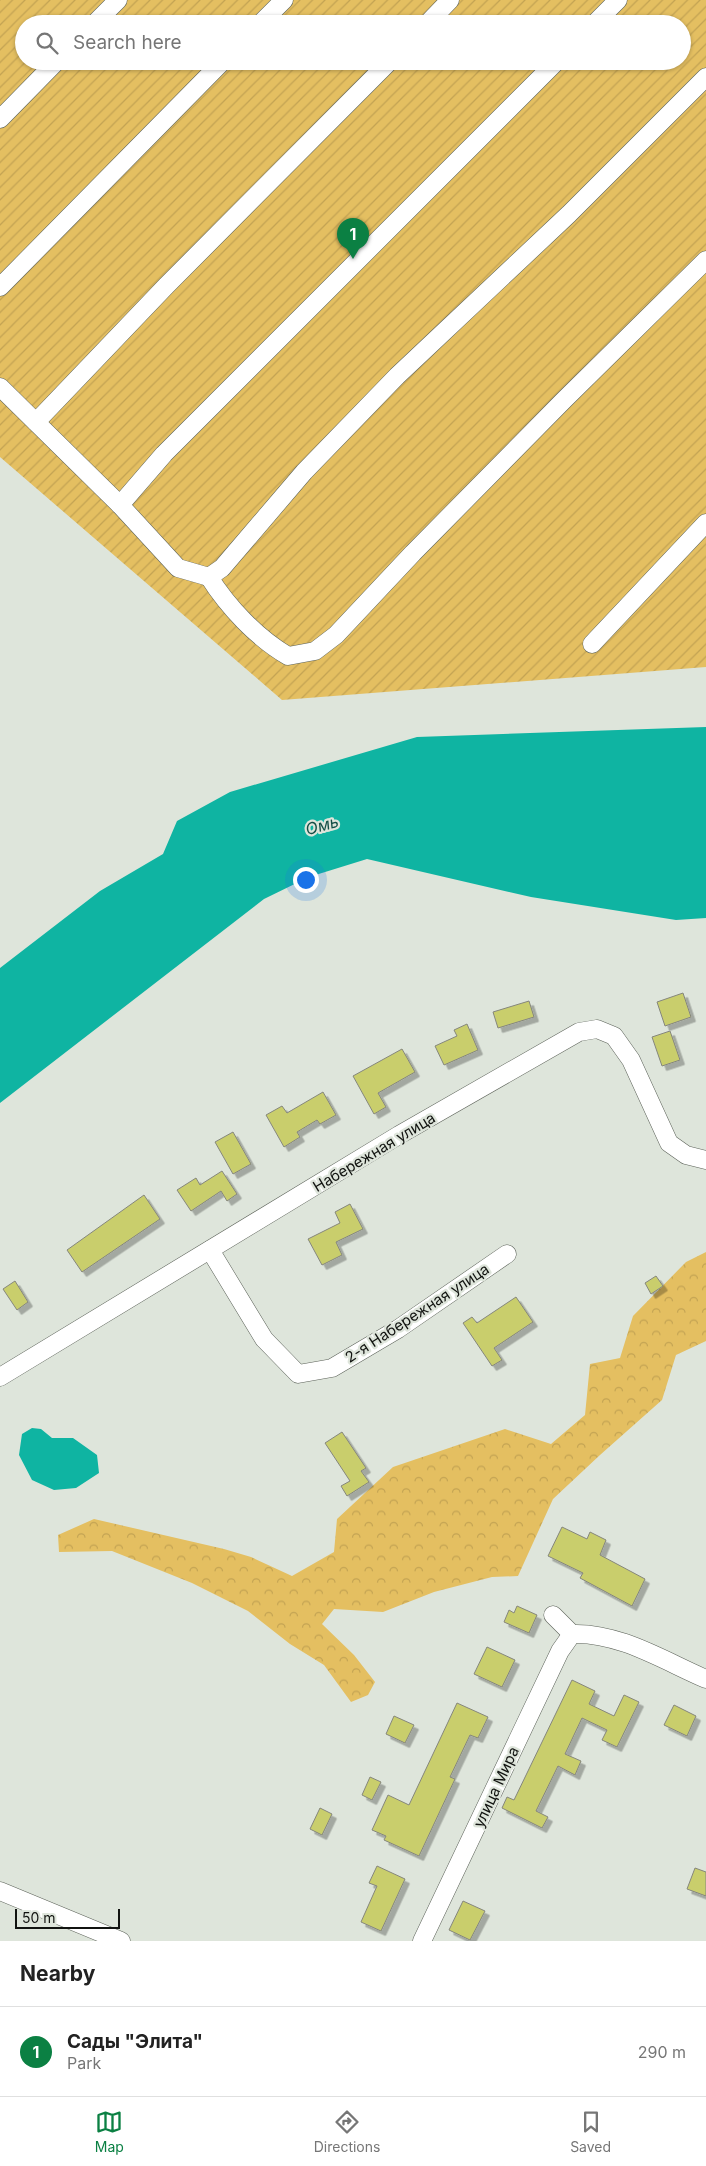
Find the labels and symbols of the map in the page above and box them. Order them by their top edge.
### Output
pin: 1 [337,218,369,259]
water label: Омь [303,811,341,839]
your location [293,867,319,893]
street label: Набережная улица [309,1108,439,1196]
street label: 2-я Набережная улица [341,1259,493,1367]
street label: улица Мира [469,1744,523,1830]
scale bar [15,1906,120,1929]

